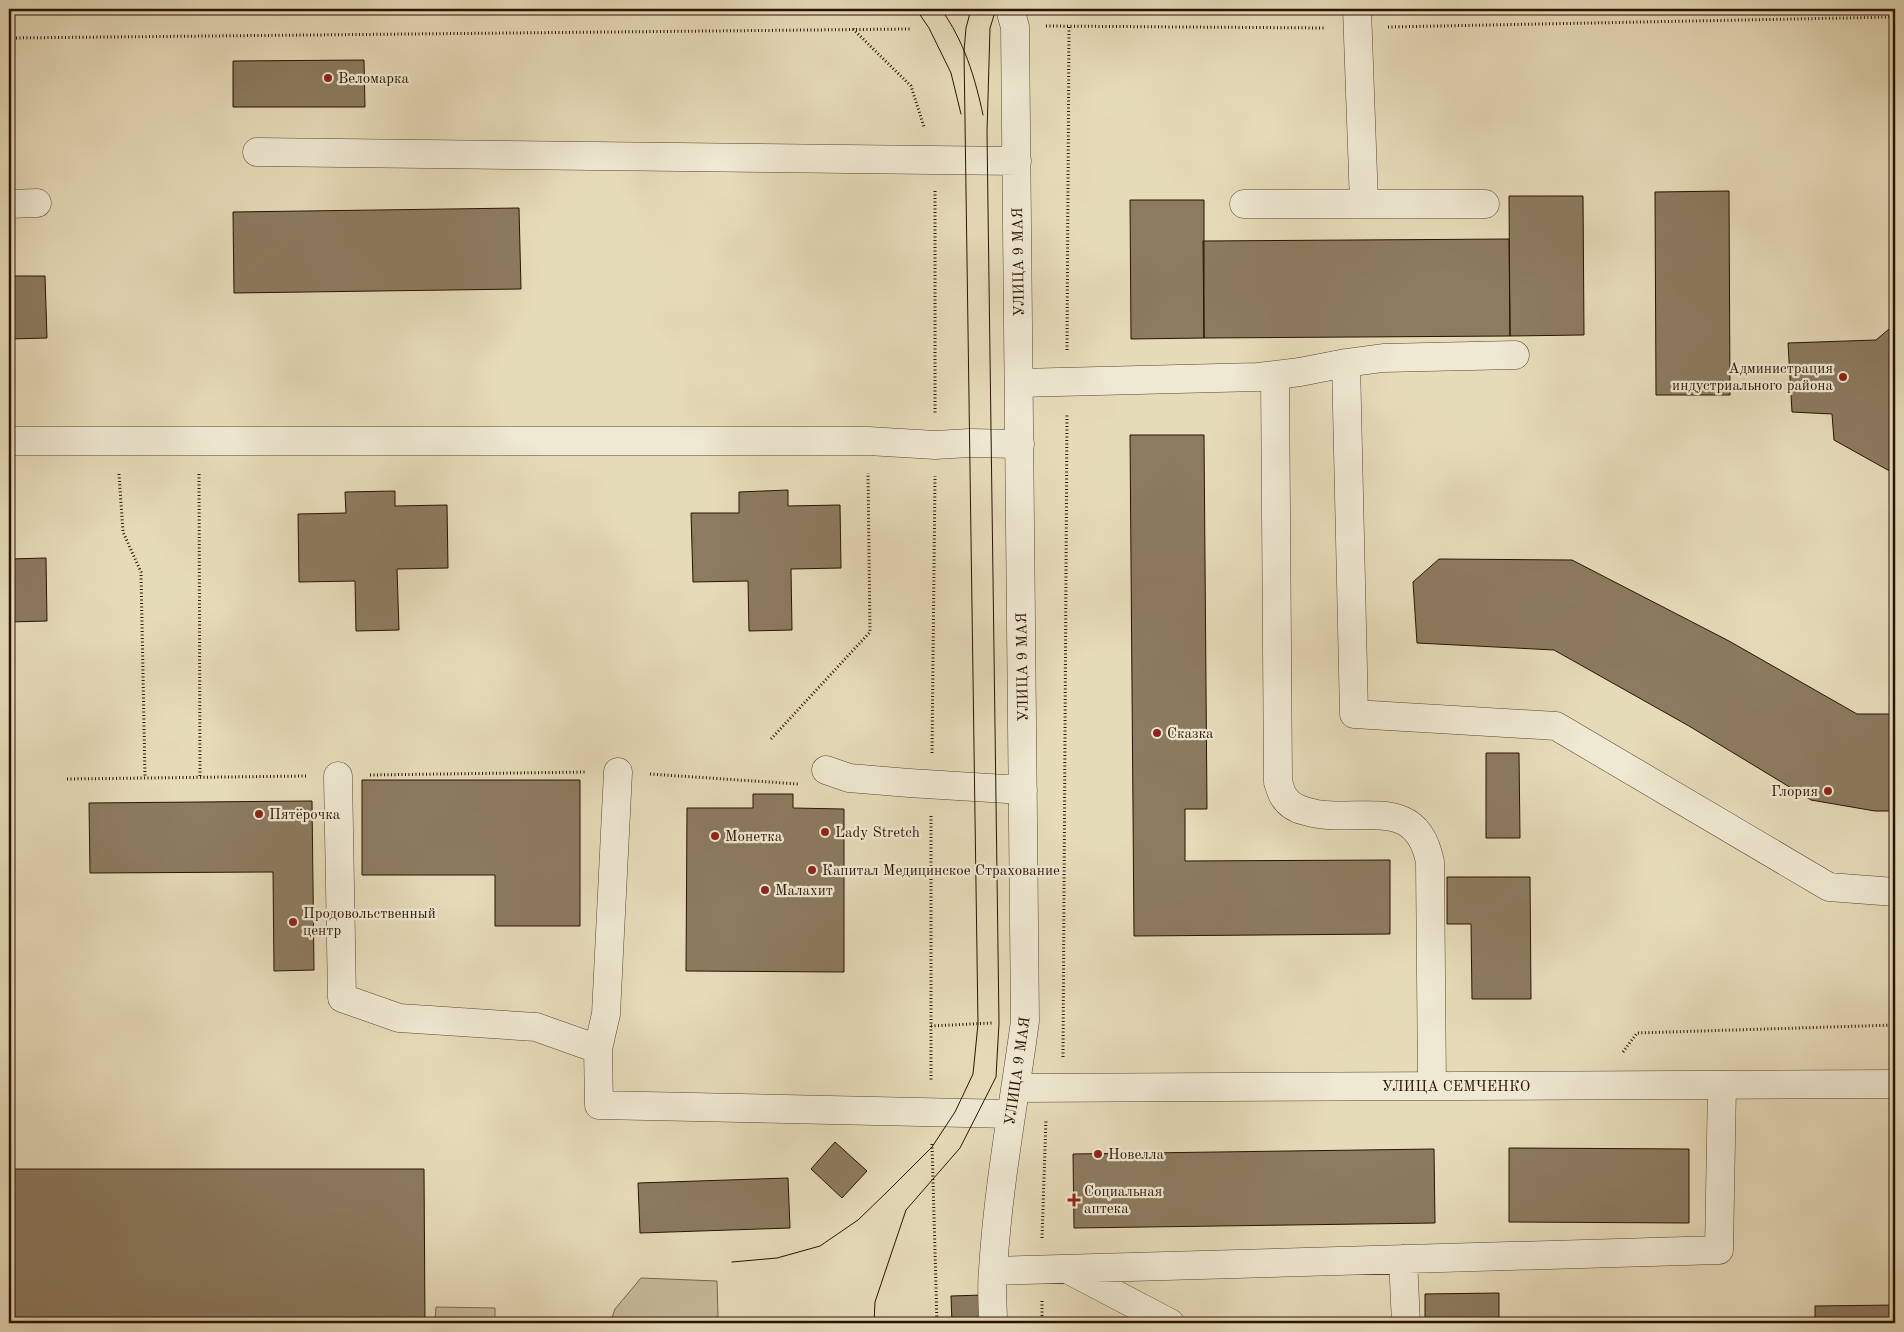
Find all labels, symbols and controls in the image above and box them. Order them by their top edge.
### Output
marker: Веломарка [322,72,334,84]
place label: Веломарка [338,72,410,87]
street label: УЛИЦА 9 МАЯ [1011,207,1028,317]
place label: Администрация индустриального района [1672,362,1834,394]
marker: Администрация индустриального района [1837,371,1849,383]
street label: УЛИЦА 9 МАЯ [1015,612,1032,722]
marker: Сказка [1151,727,1163,739]
place label: Сказка [1167,727,1214,742]
place label: Глория [1771,785,1818,800]
marker: Глория [1822,785,1834,797]
marker: Пятёрочка [253,808,265,820]
place label: Пятёрочка [269,808,341,823]
marker: Lady Stretch [819,826,831,838]
place label: Lady Stretch [835,826,920,841]
marker: Монетка [709,830,721,842]
place label: Монетка [725,830,783,845]
marker: Капитал Медицинское Страхование [806,864,818,876]
place label: Капитал Медицинское Страхование [822,864,1060,879]
marker: Малахит [759,884,771,896]
place label: Малахит [775,884,833,899]
place label: Продовольственный центр [303,907,436,939]
marker: Продовольственный центр [287,916,299,928]
street label: УЛИЦА 9 МАЯ [1003,1016,1034,1126]
street label: УЛИЦА СЕМЧЕНКО [1382,1080,1530,1095]
marker: Новелла [1092,1148,1104,1160]
place label: Новелла [1108,1148,1164,1163]
place label: Социальная аптека [1084,1185,1163,1217]
marker: Социальная аптека [1068,1194,1080,1206]

